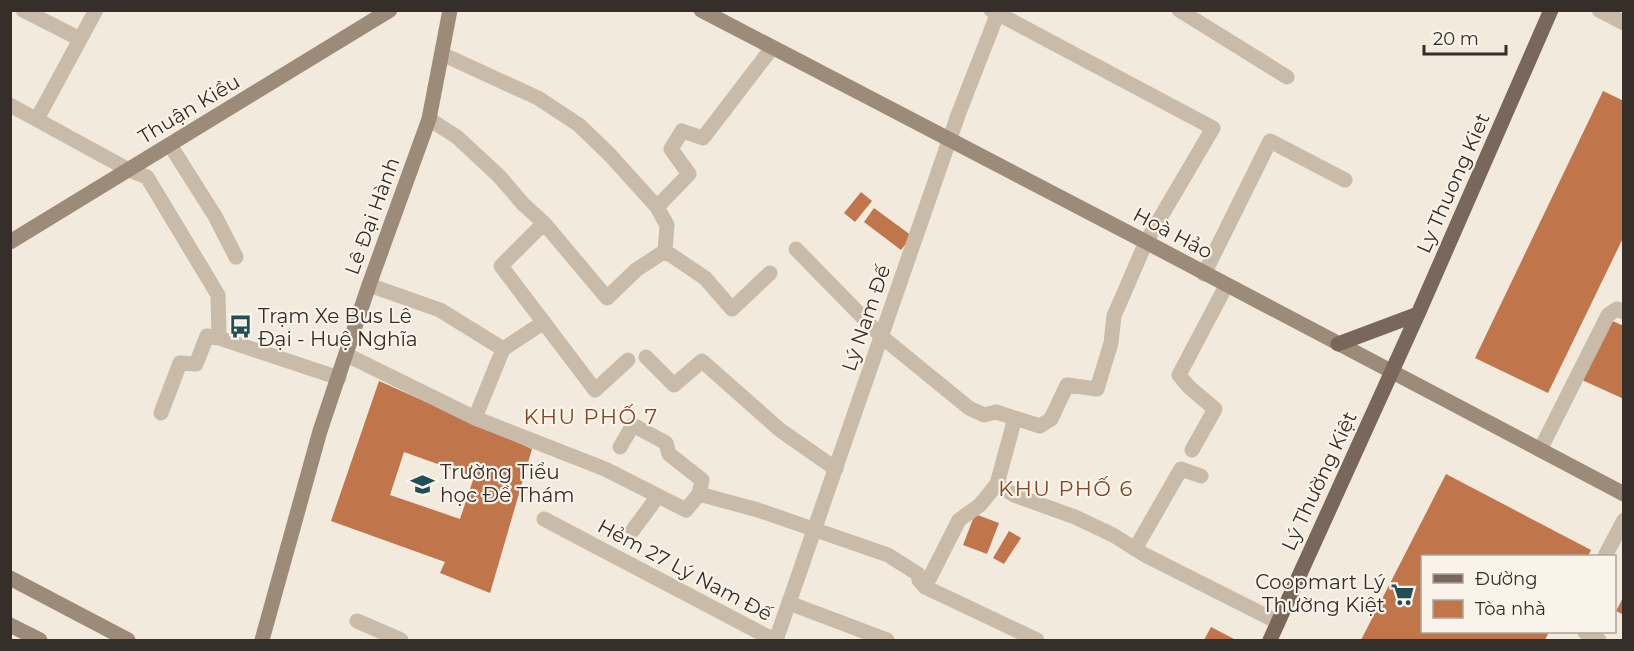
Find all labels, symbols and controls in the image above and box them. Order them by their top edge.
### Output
scale bar [1424,18,1506,56]
text: 20 m [1433,28,1479,50]
street label: Thuận Kiều [134,69,244,149]
street label: Ly Thuong Kiet [1411,109,1495,257]
street label: Lê Đại Hành [340,154,404,278]
street label: Hoà Hảo [1129,202,1217,264]
street label: Lý Nam Đế [837,261,896,374]
place label: Trạm Xe Bus Lê Đại - Huệ Nghĩa [258,304,418,351]
bus stop icon: Trạm Xe Bus Lê Đại - Huệ Nghĩa [227,314,253,340]
district label: KHU PHỐ 7 [523,404,659,429]
street label: Lý Thường Kiệt [1276,408,1362,554]
place label: Trường Tiểu học Đề Thám [440,460,575,507]
school or university icon: Trường Tiểu học Đề Thám [409,471,435,497]
district label: KHU PHỐ 6 [998,476,1134,501]
street label: Hẻm 27 Lý Nam Đế [594,514,777,627]
legend [1421,555,1616,633]
text: Đường [1475,568,1538,590]
place label: Coopmart Lý Thường Kiệt [1255,570,1385,617]
supermarket icon: Coopmart Lý Thường Kiệt [1390,581,1416,607]
text: Tòa nhà [1475,598,1546,620]

